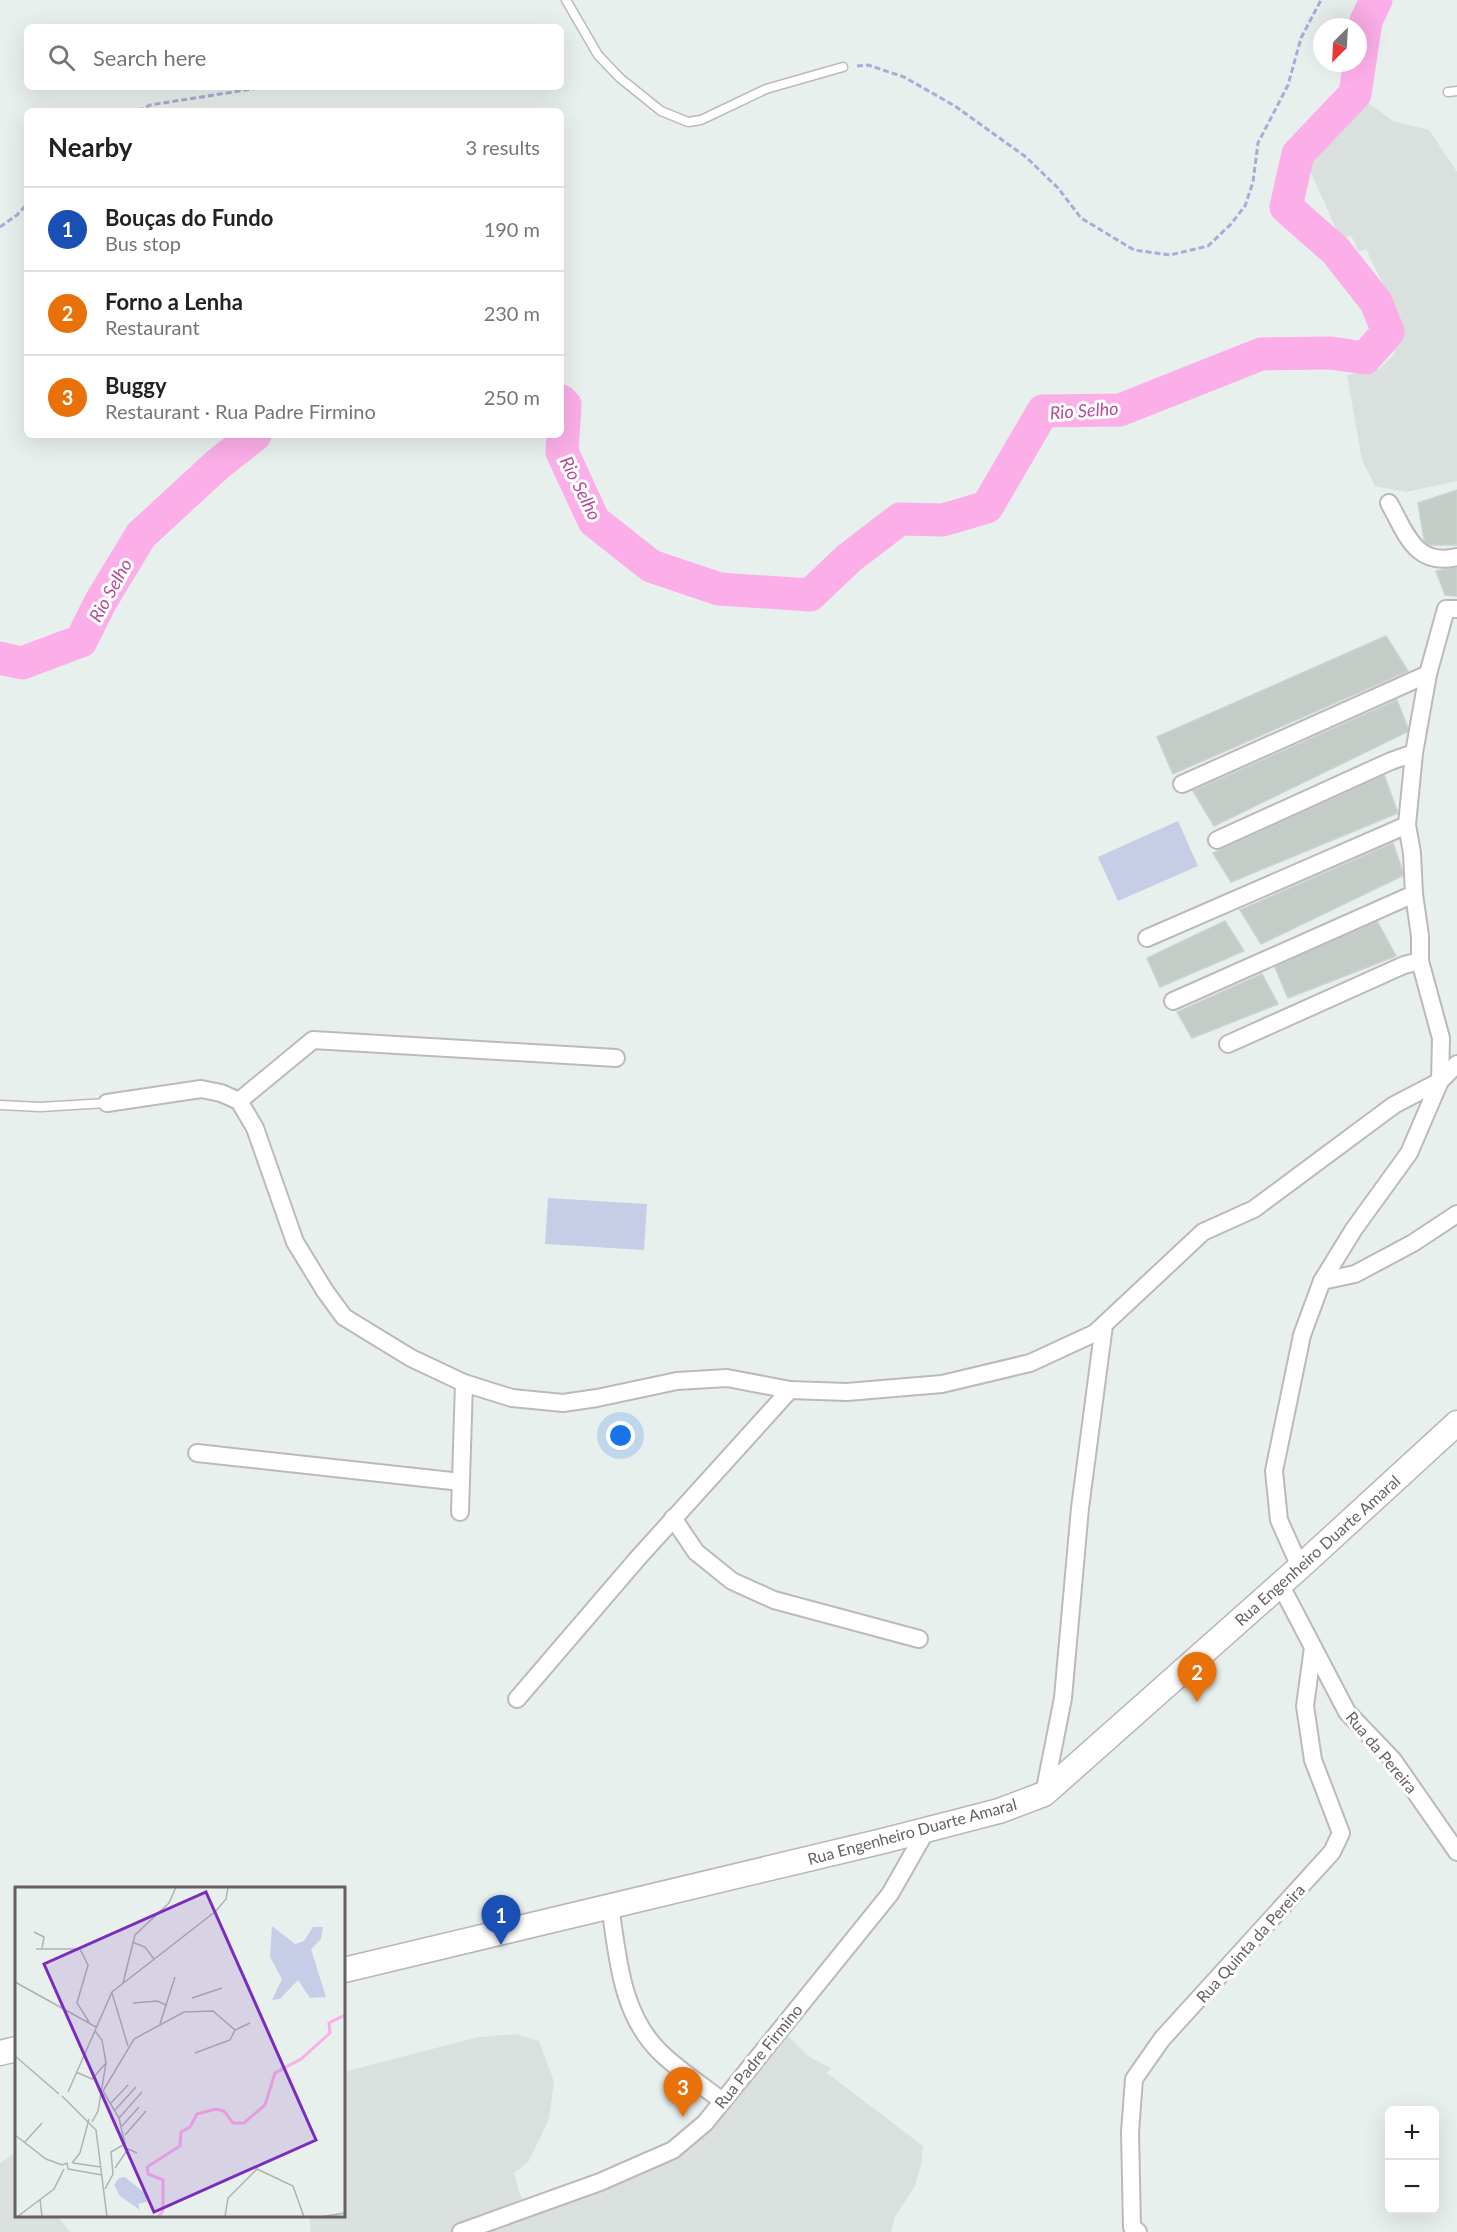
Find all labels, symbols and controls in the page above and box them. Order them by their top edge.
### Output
north arrow [1313,18,1367,72]
search box [24,24,564,90]
icon: search [45,41,78,74]
text: Search here [93,44,206,71]
text: Nearby [48,131,133,163]
text: 3 results [465,135,540,159]
text: Bouças do Fundo [105,204,273,231]
text: 1 [62,217,73,241]
text: 190 m [484,217,540,241]
text: Bus stop [105,231,181,255]
text: Forno a Lenha [105,288,243,315]
text: 2 [62,301,73,325]
text: 230 m [484,301,540,325]
text: Restaurant [105,315,200,339]
text: Buggy [105,372,167,399]
text: 3 [62,385,73,409]
text: 250 m [484,385,540,409]
water label: Rio Selho [1049,397,1119,423]
text: Restaurant · Rua Padre Firmino [105,399,376,423]
water label: Rio Selho [556,452,606,524]
water label: Rio Selho [84,555,136,625]
your location [606,1421,635,1450]
street label: Rua Engenheiro Duarte Amaral [1230,1471,1404,1629]
pin: 2 [1178,1652,1216,1702]
street label: Rua da Pereira [1342,1707,1422,1797]
street label: Rua Engenheiro Duarte Amaral [805,1794,1019,1868]
street label: Rua Quinta da Pereira [1192,1880,1308,2006]
inset map [15,1887,345,2217]
pin: 1 [482,1896,520,1945]
street label: Rua Padre Firmino [710,2000,806,2112]
pin: 3 [664,2068,702,2117]
map controls [1385,2106,1439,2214]
button: + [1385,2106,1439,2160]
button: − [1385,2160,1439,2214]

